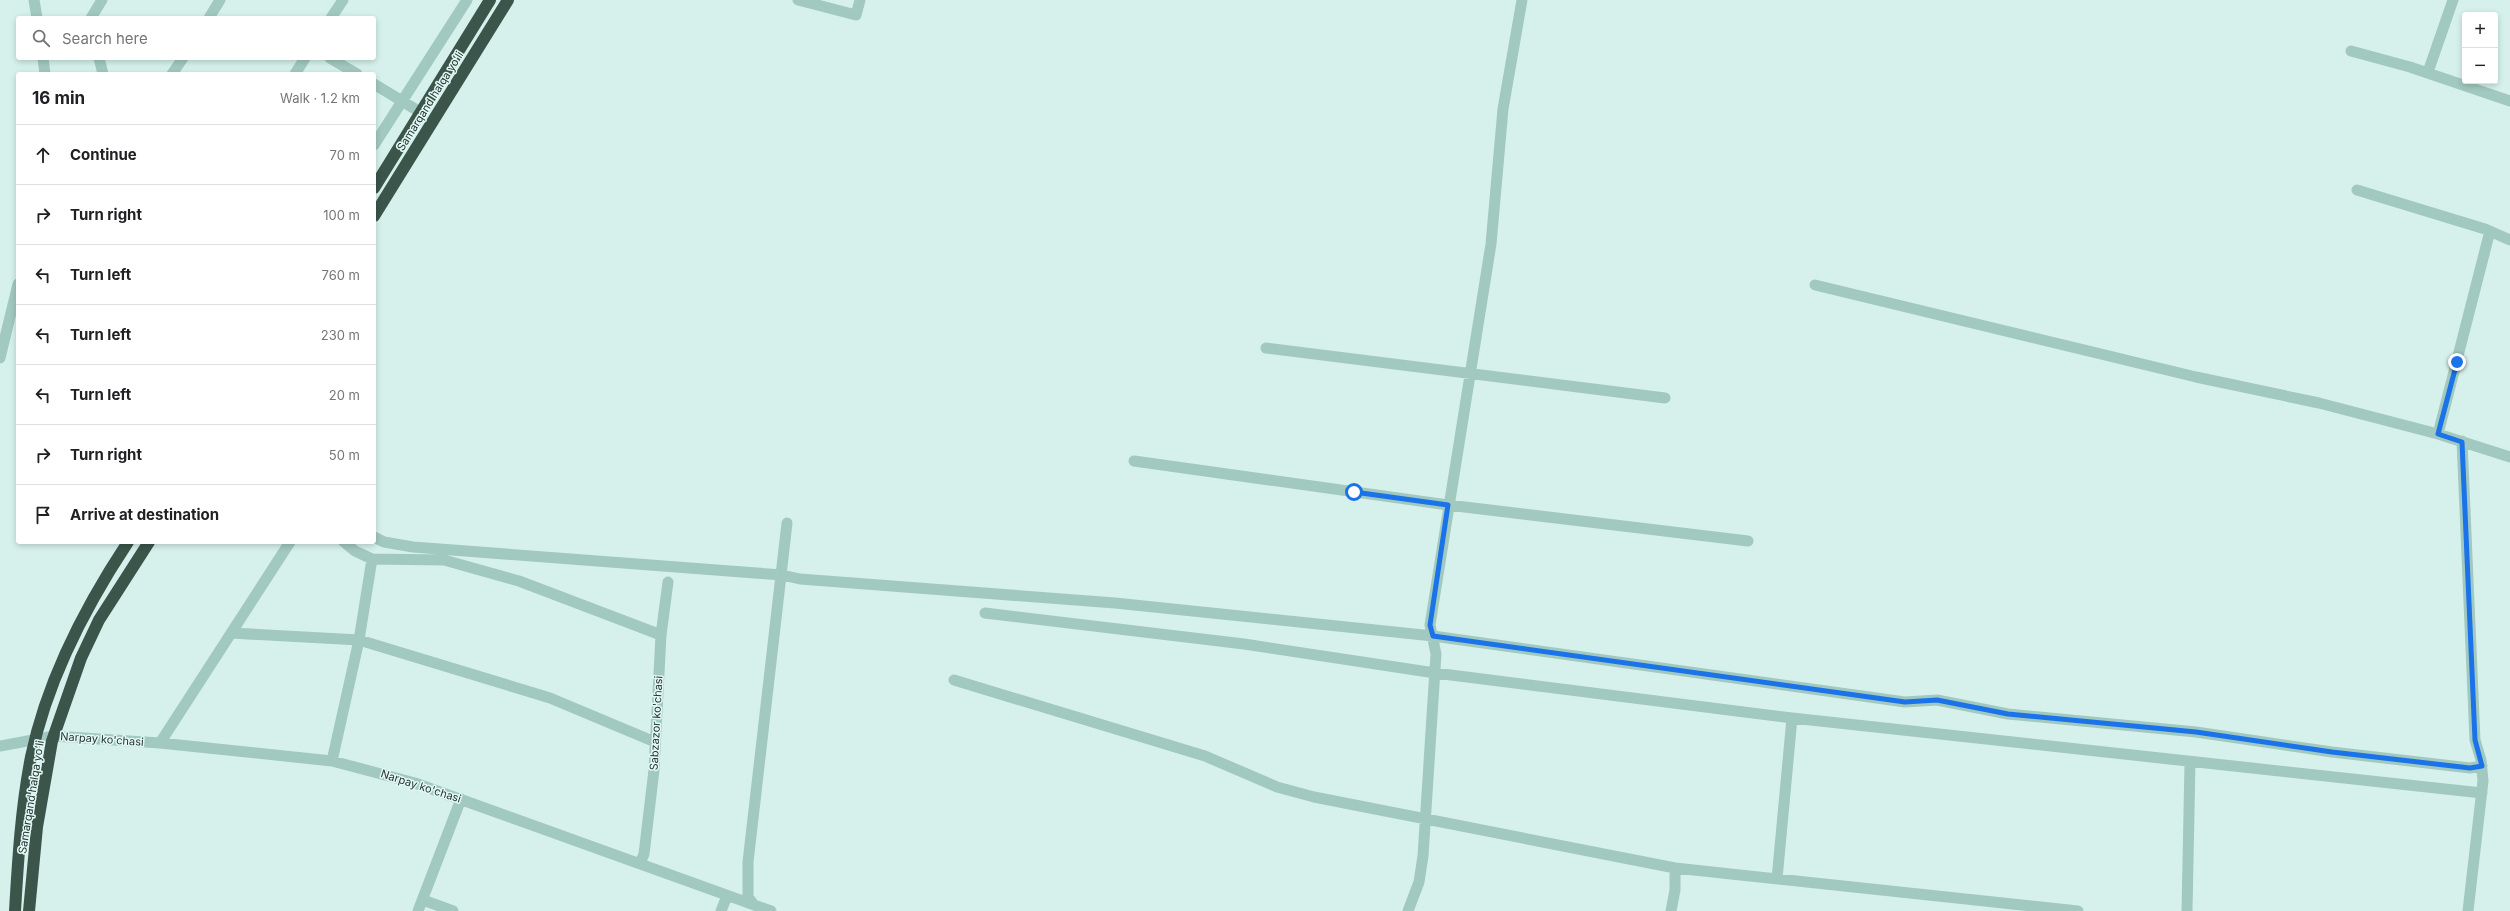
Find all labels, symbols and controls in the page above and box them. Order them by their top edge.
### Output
map controls [2462,12,2498,84]
button: + [2462,12,2498,48]
search box [16,16,376,60]
icon: search [30,27,52,49]
text: Search here [62,29,148,48]
button: − [2462,48,2498,84]
street label: Samarqand halqa yoʻli [394,49,466,153]
text: 16 min [32,88,85,108]
text: Walk · 1.2 km [280,90,360,106]
icon: ahead [32,144,54,166]
text: Continue [70,145,137,164]
text: 70 m [330,147,360,163]
icon: right [32,204,54,226]
text: Turn right [70,205,142,224]
text: 100 m [323,207,360,223]
icon: left [32,264,54,286]
text: Turn left [70,265,131,284]
text: 760 m [322,267,360,283]
icon: left [32,324,54,346]
text: Turn left [70,325,131,344]
text: 230 m [321,327,360,343]
route end [2448,353,2466,371]
icon: left [32,384,54,406]
text: Turn left [70,385,131,404]
text: 20 m [329,387,360,403]
icon: right [32,444,54,466]
text: Turn right [70,445,142,464]
text: 50 m [329,447,360,463]
route start [1345,483,1363,501]
icon: arrive [32,504,54,526]
text: Arrive at destination [70,505,219,524]
street label: Sabzazor ko'chasi [647,675,665,771]
street label: Narpay ko'chasi [60,729,144,749]
street label: Samarqand halqa yoʻli [15,739,47,855]
street label: Narpay ko'chasi [379,766,463,806]

